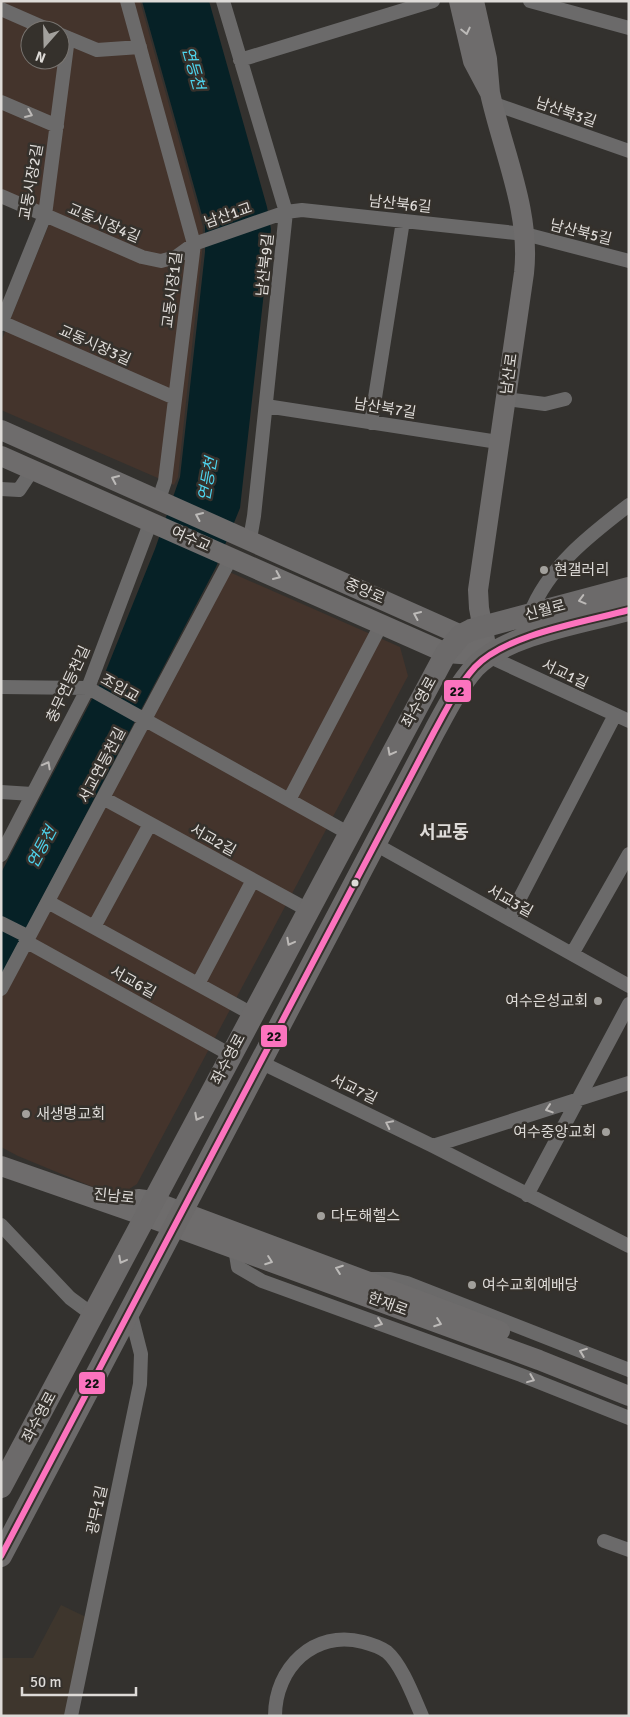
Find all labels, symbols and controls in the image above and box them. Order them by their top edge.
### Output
north arrow [20,20,70,70]
one-way arrow [460,27,471,36]
water label: 연등천 [177,44,209,94]
text: N [33,47,48,66]
street label: 남산북3길 [533,93,599,131]
one-way arrow [24,107,33,118]
street label: 교동시장2길 [15,142,47,222]
street label: 남산북6길 [368,192,432,216]
street label: 남산1교 [202,198,254,232]
street label: 교동시장4길 [65,200,143,246]
street label: 남산북5길 [548,216,614,248]
street label: 남산북9길 [253,233,277,297]
street label: 교동시장1길 [158,251,186,329]
street label: 교동시장3길 [56,321,134,369]
street label: 남산로 [497,352,521,396]
street label: 남산북7길 [352,394,418,422]
water label: 연등천 [194,453,222,503]
one-way arrow [111,475,120,486]
one-way arrow [195,512,204,523]
street label: 여수교 [168,522,214,556]
place label: 현갤러리 [554,561,609,579]
marker: 현갤러리 [538,564,550,576]
one-way arrow [272,570,281,581]
street label: 중앙로 [342,574,388,608]
one-way arrow [577,594,586,605]
street label: 신월로 [523,596,567,624]
one-way arrow [413,610,422,621]
street label: 충무연등천길 [42,643,94,725]
street label: 서교1길 [539,655,591,693]
street label: 조입교 [98,670,142,706]
street label: 좌수영로 [398,673,440,731]
line badge: 22 [443,679,472,703]
text: 22 [449,683,465,700]
street label: 서교연등천길 [75,724,129,806]
one-way arrow [387,747,397,756]
one-way arrow [41,761,51,770]
street label: 서교2길 [187,820,239,860]
water label: 연등천 [23,821,62,872]
district label: 서교동 [419,821,469,843]
unlabelled marker [350,878,360,888]
street label: 서교3길 [484,881,536,921]
one-way arrow [287,937,297,946]
street label: 서교6길 [107,962,159,1002]
place label: 여수은성교회 [505,992,588,1010]
marker: 여수은성교회 [592,995,604,1007]
line badge: 22 [260,1024,288,1048]
text: 22 [266,1028,282,1045]
street label: 좌수영로 [207,1030,249,1088]
street label: 서교7길 [328,1070,380,1108]
one-way arrow [545,1103,554,1113]
place label: 새생명교회 [36,1105,105,1123]
marker: 새생명교회 [20,1108,32,1120]
one-way arrow [194,1112,204,1121]
one-way arrow [385,1120,394,1130]
place label: 여수중앙교회 [513,1123,596,1141]
marker: 여수중앙교회 [600,1126,612,1138]
street label: 진남로 [92,1185,136,1207]
place label: 다도해헬스 [331,1207,400,1225]
marker: 다도해헬스 [315,1210,327,1222]
one-way arrow [118,1255,128,1264]
one-way arrow [265,1255,273,1265]
one-way arrow [335,1265,343,1275]
place label: 여수교회예배당 [482,1276,579,1294]
marker: 여수교회예배당 [466,1279,478,1291]
street label: 한재로 [365,1288,411,1320]
one-way arrow [374,1317,383,1327]
one-way arrow [434,1317,442,1327]
one-way arrow [580,1348,588,1358]
line badge: 22 [78,1371,106,1395]
one-way arrow [526,1373,535,1383]
text: 22 [84,1375,100,1392]
street label: 좌수영로 [18,1388,60,1446]
street label: 광무1길 [83,1484,111,1536]
scale bar [22,1664,136,1696]
text: 50 m [30,1673,61,1691]

